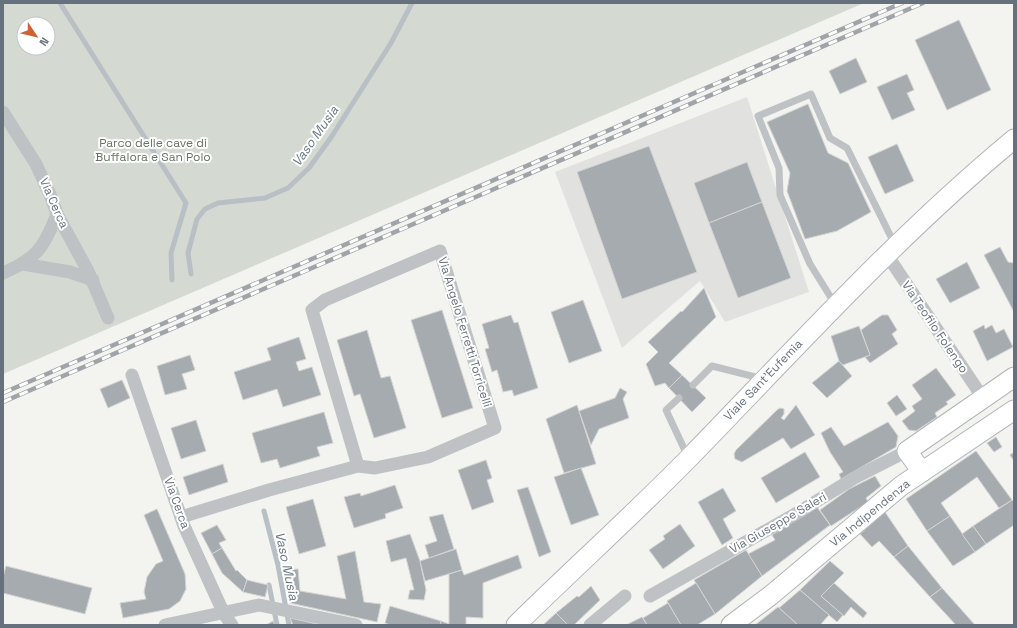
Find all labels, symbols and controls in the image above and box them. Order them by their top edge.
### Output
north arrow [16,16,56,56]
text: N [36,35,52,49]
water label: Vaso Musia [288,102,342,170]
park label: Parco delle cave di Buffalora e San Polo [95,135,211,165]
street label: Via Cerca [36,175,72,231]
street label: Via Angelo Ferretti Torricelli [435,255,496,409]
street label: Via Teofilo Folengo [898,278,972,376]
street label: Viale Sant'Eufemia [720,336,806,424]
street label: Via Cerca [160,475,194,531]
street label: Via Indipendenza [827,476,913,550]
street label: Via Giuseppe Saleri [727,489,829,557]
water label: Vaso Musia [271,530,303,602]

